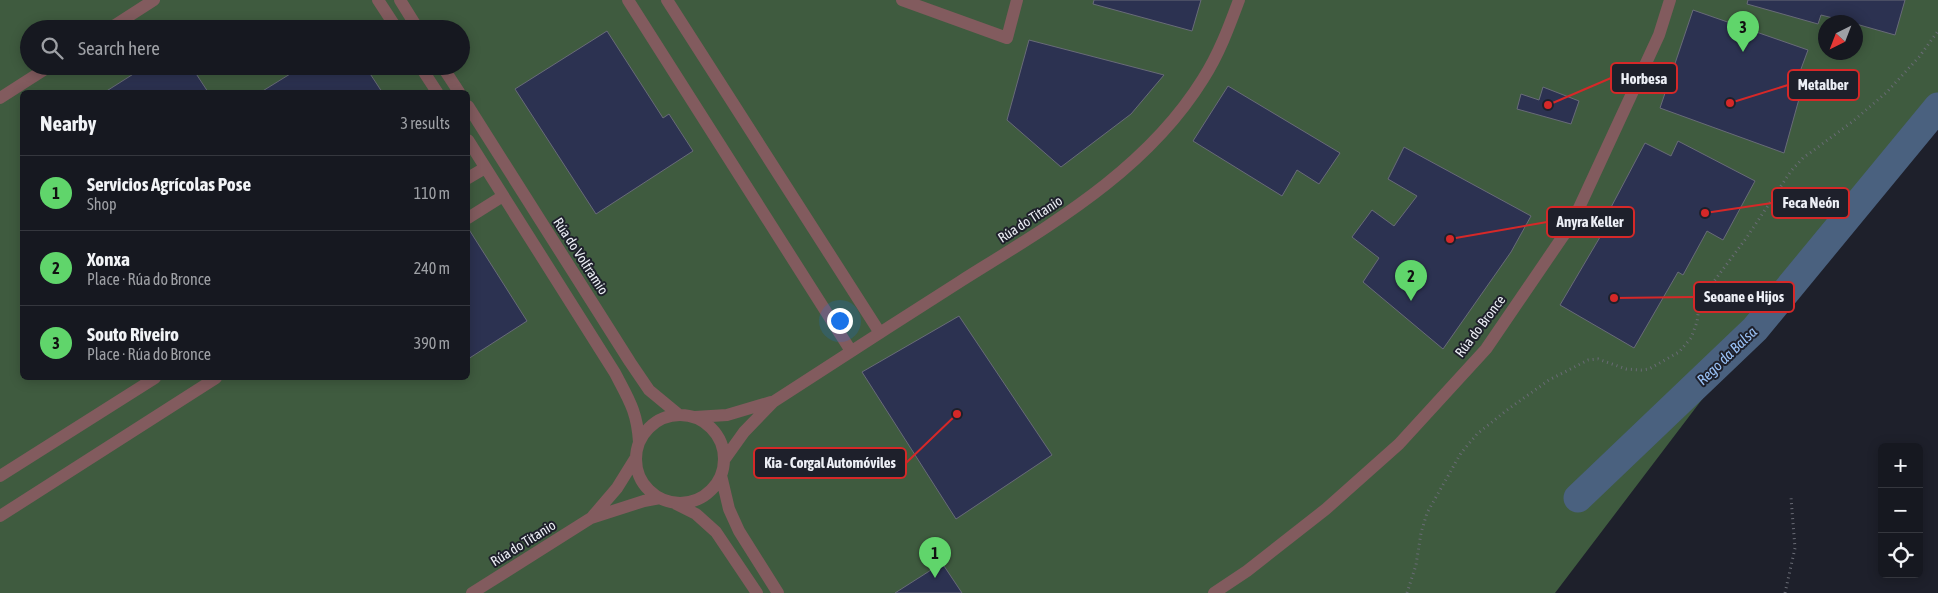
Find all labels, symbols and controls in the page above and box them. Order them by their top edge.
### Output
pin: 3 [1727,11,1759,52]
north arrow [1818,15,1863,60]
search box [20,20,470,75]
icon: search [38,34,66,62]
text: Search here [78,37,160,59]
callout: Horbesa [1611,63,1677,93]
text: Horbesa [1621,70,1667,87]
callout: Metalber [1788,70,1859,100]
text: Metalber [1798,76,1849,93]
text: Nearby [40,111,96,135]
text: 3 results [400,114,450,132]
text: Servicios Agrícolas Pose [87,173,251,195]
text: 1 [52,184,60,202]
text: 110 m [414,184,450,202]
callout: Feca Neón [1772,188,1849,218]
street label: Rúa do Titanio [995,192,1065,246]
text: Feca Neón [1783,194,1839,211]
text: Shop [87,195,117,213]
callout: Anyra Keller [1547,207,1634,237]
text: Anyra Keller [1556,213,1624,230]
street label: Rúa do Volframio [550,215,612,297]
text: Xonxa [87,248,130,270]
text: 2 [52,259,60,277]
text: 240 m [414,259,450,277]
pin: 2 [1395,260,1427,301]
text: Place · Rúa do Bronce [87,270,211,288]
callout: Seoane e Hijos [1694,282,1794,312]
text: Seoane e Hijos [1704,288,1785,305]
street label: Rúa do Bronce [1452,292,1508,360]
your location [827,308,853,334]
text: Souto Riveiro [87,323,179,345]
water label: Rego da Balsa [1693,323,1760,388]
text: 3 [52,334,60,352]
text: 390 m [414,334,450,352]
text: Place · Rúa do Bronce [87,345,211,363]
map controls [1878,443,1923,578]
button: + [1878,443,1923,488]
callout: Kia - Corgal Automóviles [754,448,906,478]
text: Kia - Corgal Automóviles [764,454,897,471]
button: − [1878,488,1923,533]
street label: Rúa do Titanio [488,517,558,569]
button: locate [1878,533,1923,578]
pin: 1 [919,537,951,578]

